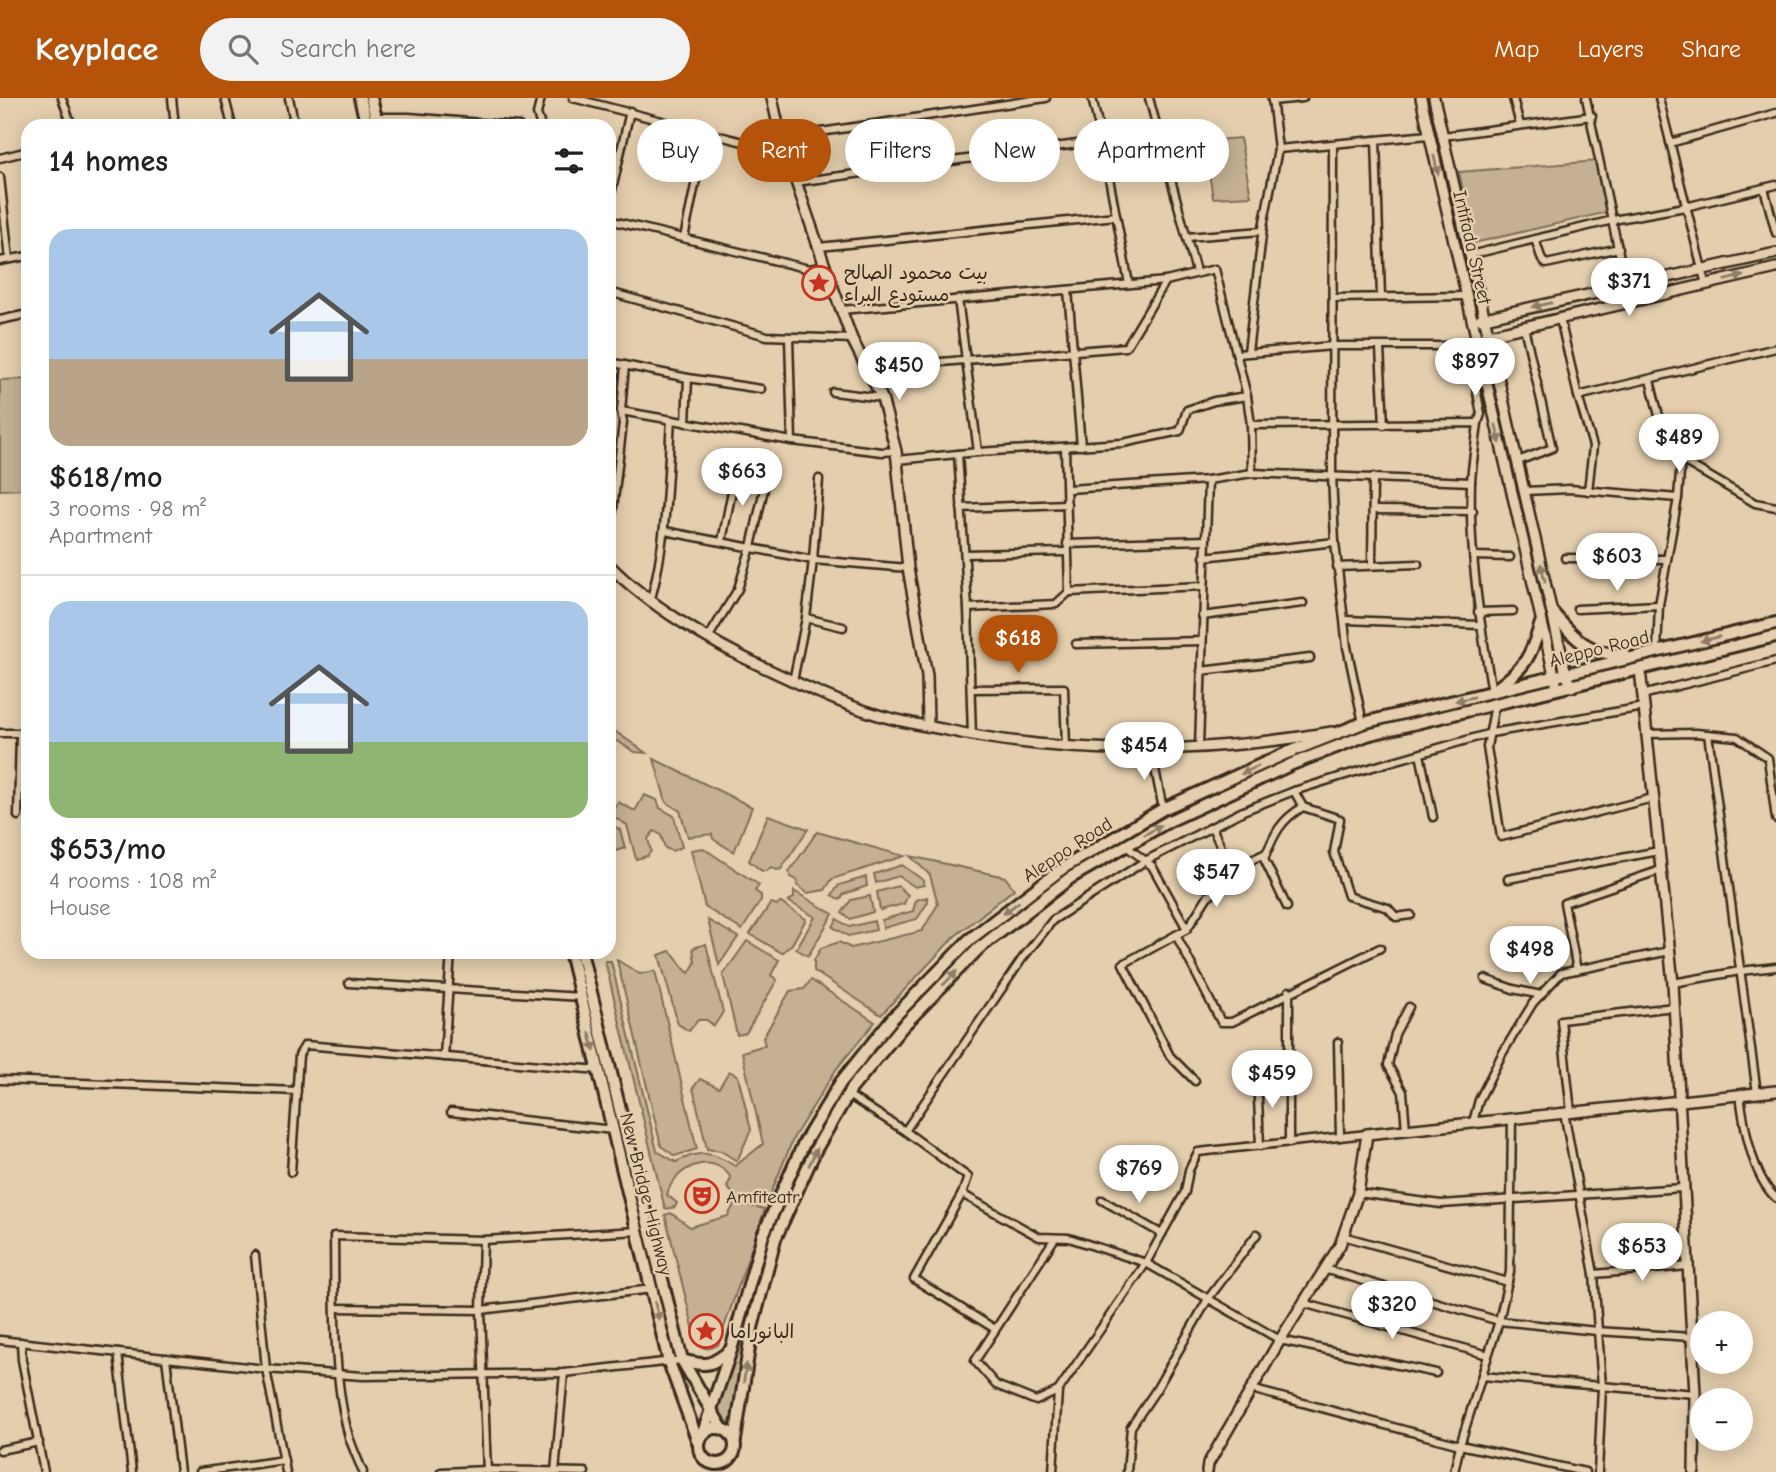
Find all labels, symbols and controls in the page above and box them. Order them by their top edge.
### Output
search box [200,18,690,81]
text: Keyplace [35,30,158,68]
icon: search [224,30,262,68]
text: Search here [280,34,416,64]
text: Map [1494,35,1540,63]
text: Layers [1578,35,1643,63]
text: Share [1681,35,1741,63]
chip: Buy [637,119,723,182]
chip: Rent [737,119,831,182]
chip: Filters [845,119,955,182]
chip: New [969,119,1060,182]
chip: Apartment [1074,119,1229,182]
icon: filters [550,142,588,180]
text: 14 homes [49,144,168,179]
one-way arrow [1431,154,1442,176]
street label: Intifada Street [1448,188,1496,307]
pin: $371 [1588,258,1670,318]
place label: بيت محمود الصالح مستودع البراء [844,262,988,308]
place icon: بيت محمود الصالح مستودع البراء [800,264,838,302]
text: $371 [1607,267,1651,294]
one-way arrow [1723,272,1745,283]
icon: home [256,274,382,400]
one-way arrow [1531,300,1553,311]
pin: $897 [1434,338,1516,398]
pin: $450 [858,342,940,402]
text: $897 [1451,347,1499,374]
text: $450 [874,351,924,378]
pin: $489 [1638,414,1720,474]
one-way arrow [1493,423,1504,445]
text: $489 [1655,423,1703,450]
pin: $663 [701,448,783,508]
text: $663 [717,457,767,484]
text: $618/mo [49,460,162,495]
text: 3 rooms · 98 m² [49,495,206,522]
text: Apartment [49,522,152,549]
pin: $603 [1576,533,1658,593]
text: $603 [1592,542,1642,569]
one-way arrow [1538,562,1549,584]
pin: $618 [977,616,1059,675]
text: $618 [995,624,1041,651]
street label: Aleppo Road [1547,626,1652,672]
one-way arrow [1699,634,1721,645]
icon: home [256,646,382,772]
one-way arrow [1454,694,1476,705]
pin: $454 [1103,722,1185,782]
text: $454 [1120,731,1168,758]
one-way arrow [1239,765,1260,776]
street label: Aleppo Road [1019,813,1116,887]
one-way arrow [1144,824,1163,836]
text: $653/mo [49,832,166,867]
pin: $547 [1175,850,1257,909]
text: $547 [1192,858,1240,885]
text: 4 rooms · 108 m² [49,867,216,894]
text: House [49,894,111,921]
one-way arrow [1002,900,1020,914]
pin: $498 [1489,926,1571,986]
text: $498 [1506,935,1554,962]
one-way arrow [942,969,959,986]
one-way arrow [587,1031,598,1053]
pin: $459 [1231,1051,1313,1110]
text: $459 [1248,1059,1296,1086]
street label: New Bridge Highway [615,1111,677,1278]
pin: $769 [1098,1146,1180,1205]
one-way arrow [807,1147,818,1167]
text: $769 [1115,1154,1163,1181]
theatre icon: Amfiteatr [683,1177,721,1215]
place label: Amfiteatr [726,1186,800,1208]
pin: $653 [1601,1224,1683,1283]
text: $653 [1617,1232,1667,1259]
pin: $320 [1351,1282,1433,1341]
text: $320 [1367,1290,1417,1317]
one-way arrow [652,1300,663,1322]
map controls [1690,1311,1753,1451]
button: + [1690,1311,1753,1374]
place icon: البانوراما [687,1312,725,1350]
place label: البانوراما [730,1321,794,1344]
one-way arrow [740,1362,751,1384]
button: − [1690,1388,1753,1451]

